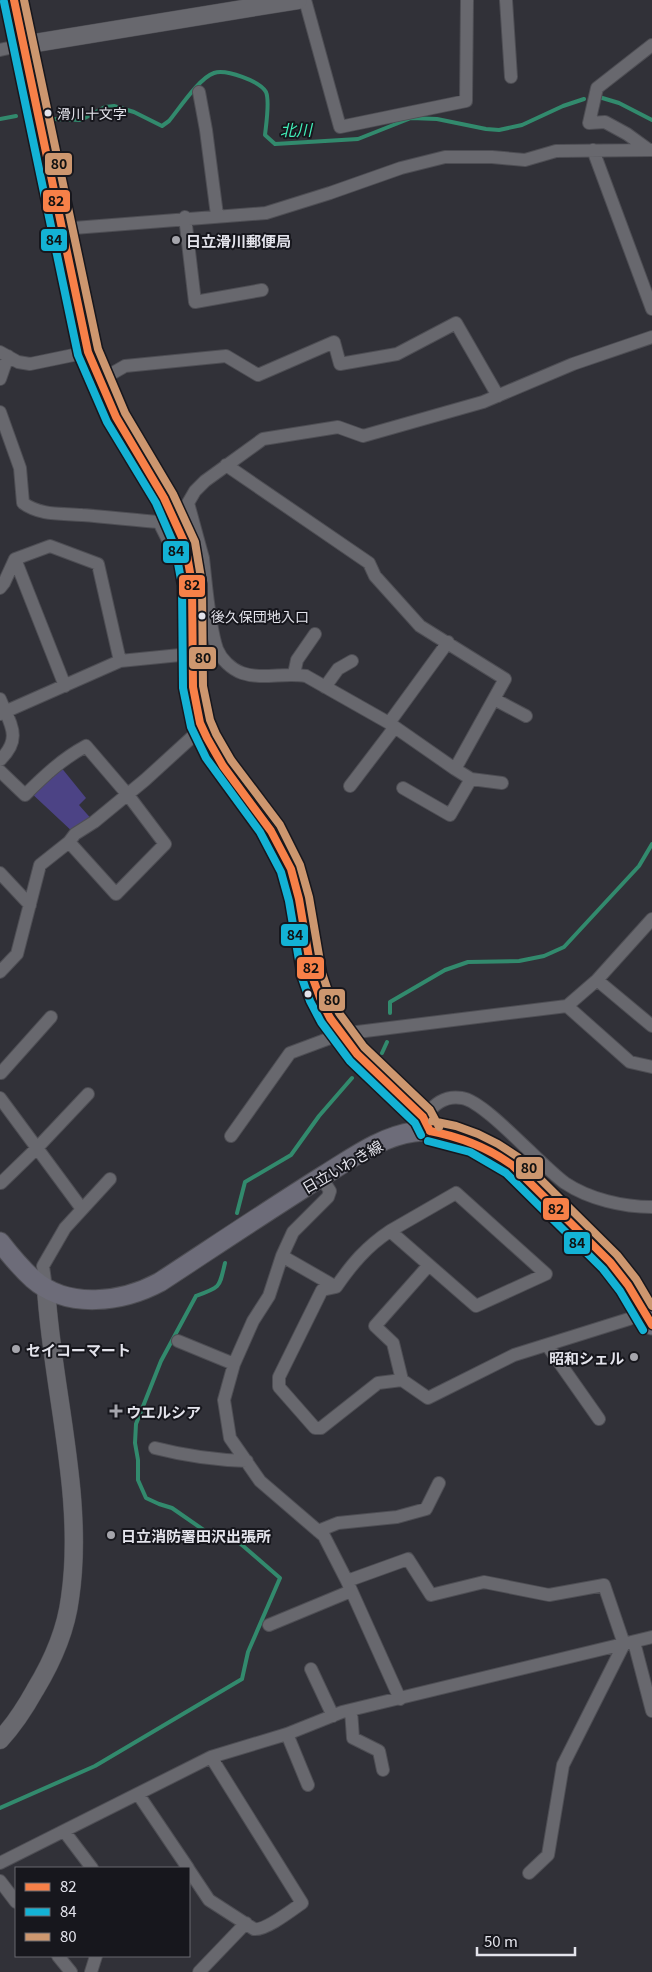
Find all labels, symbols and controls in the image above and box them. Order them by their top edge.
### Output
place label: 滑川十文字 [57,103,127,123]
marker: 滑川十文字 [43,108,53,118]
water label: 北川 [280,117,314,141]
line badge: 80 [44,152,73,176]
text: 80 [51,153,67,173]
line badge: 82 [42,189,71,213]
text: 82 [48,190,64,210]
line badge: 84 [40,228,68,252]
text: 84 [46,229,62,249]
place label: 日立滑川郵便局 [186,230,291,251]
marker: 日立滑川郵便局 [170,234,182,246]
line badge: 84 [162,540,190,564]
text: 84 [168,540,184,560]
line badge: 82 [178,574,206,598]
text: 82 [184,574,200,594]
place label: 後久保団地入口 [211,606,309,626]
marker: 後久保団地入口 [197,611,207,621]
line badge: 80 [188,646,217,670]
text: 80 [195,647,211,667]
line badge: 84 [280,923,309,947]
text: 84 [287,924,303,944]
line badge: 82 [296,956,325,980]
text: 82 [303,957,319,977]
line badge: 80 [318,988,346,1012]
unlabelled marker [303,989,313,999]
text: 80 [324,989,340,1009]
street label: 日立いわき線 [298,1134,386,1198]
line badge: 80 [515,1156,544,1180]
text: 80 [521,1157,537,1177]
line badge: 82 [542,1197,570,1221]
text: 82 [548,1198,564,1218]
line badge: 84 [563,1231,591,1255]
text: 84 [569,1232,585,1252]
place label: セイコーマート [26,1339,131,1360]
marker: セイコーマート [10,1343,22,1355]
place label: 昭和シェル [549,1347,624,1368]
marker: 昭和シェル [628,1351,640,1363]
place label: ウエルシア [126,1401,201,1422]
marker: ウエルシア [110,1405,122,1417]
place label: 日立消防署田沢出張所 [121,1525,271,1546]
marker: 日立消防署田沢出張所 [105,1529,117,1541]
legend [15,1867,190,1957]
text: 82 [60,1875,77,1896]
text: 84 [60,1900,77,1921]
scale bar [477,1924,574,1956]
text: 80 [60,1925,77,1946]
text: 50 m [484,1930,518,1951]

